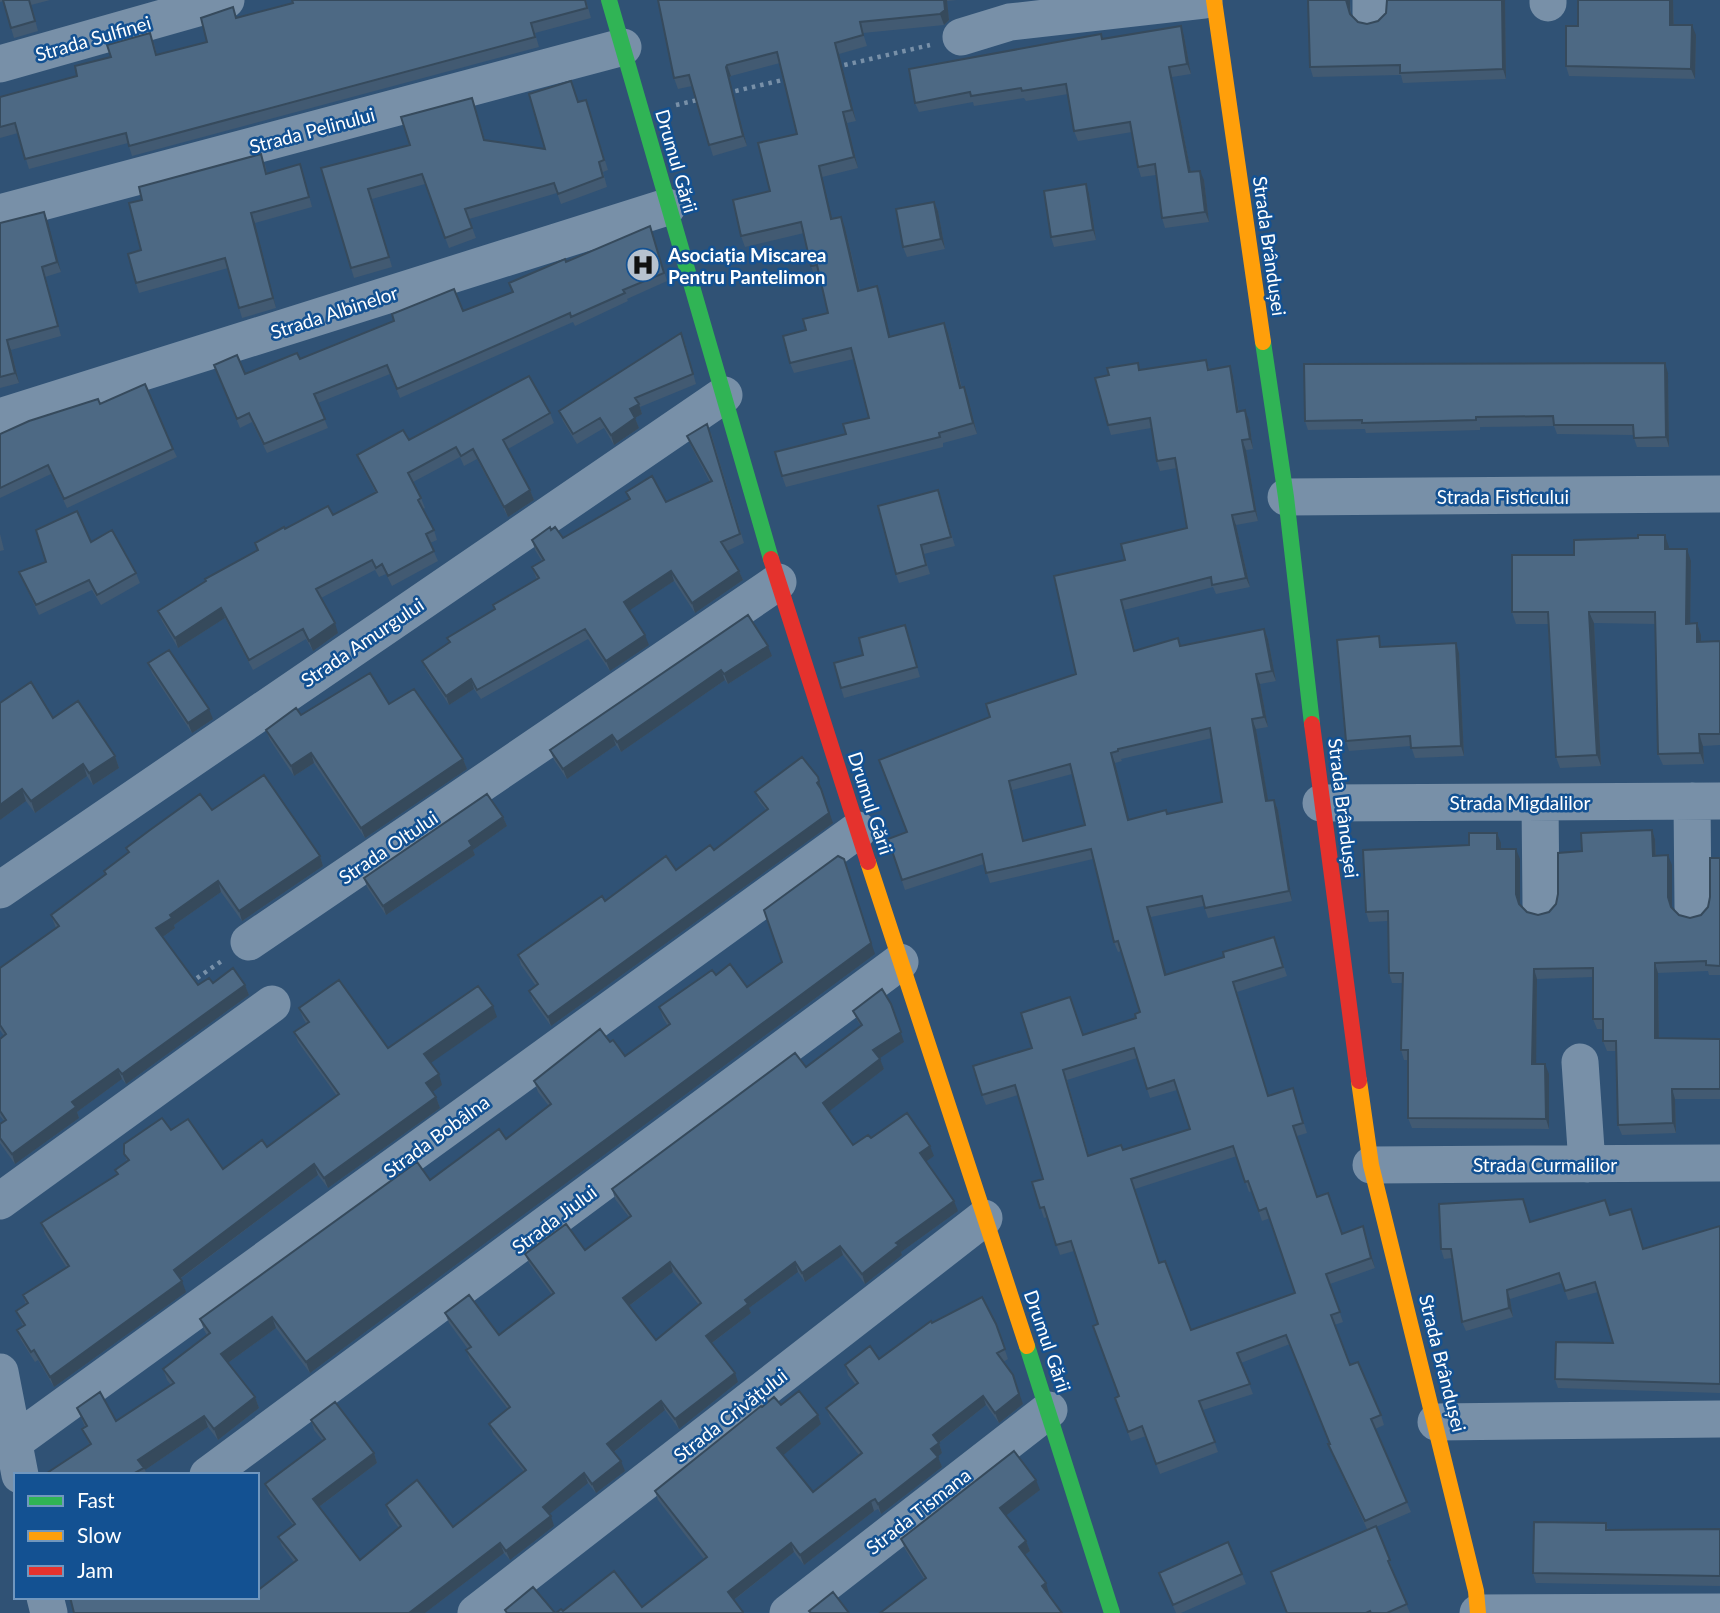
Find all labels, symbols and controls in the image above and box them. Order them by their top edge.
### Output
street label: Strada Sulfinei [33,11,153,65]
street label: Strada Pelinului [247,102,377,158]
street label: Drumul Gării [651,107,703,215]
street label: Strada Brândușei [1249,175,1291,317]
place label: Asociația Miscarea Pentru Pantelimon [667,243,827,288]
hospital icon: Asociația Miscarea Pentru Pantelimon [624,246,662,284]
street label: Strada Albinelor [267,281,401,343]
street label: Strada Fisticului [1437,485,1569,508]
street label: Strada Amurgului [296,592,428,692]
street label: Strada Brândușei [1324,737,1364,879]
street label: Drumul Gării [844,749,898,857]
street label: Strada Migdalilor [1450,791,1591,814]
street label: Strada Oltului [334,805,442,889]
street label: Strada Bobâlna [379,1090,493,1182]
street label: Strada Curmalilor [1473,1153,1617,1176]
street label: Strada Jiului [507,1180,601,1258]
street label: Drumul Gării [1020,1287,1076,1395]
street label: Strada Brândușei [1415,1292,1471,1434]
street label: Strada Crivățului [669,1363,791,1467]
street label: Strada Tismana [861,1463,975,1559]
legend [14,1473,259,1599]
text: Fast [77,1487,115,1512]
text: Slow [77,1522,122,1547]
text: Jam [77,1557,113,1582]

